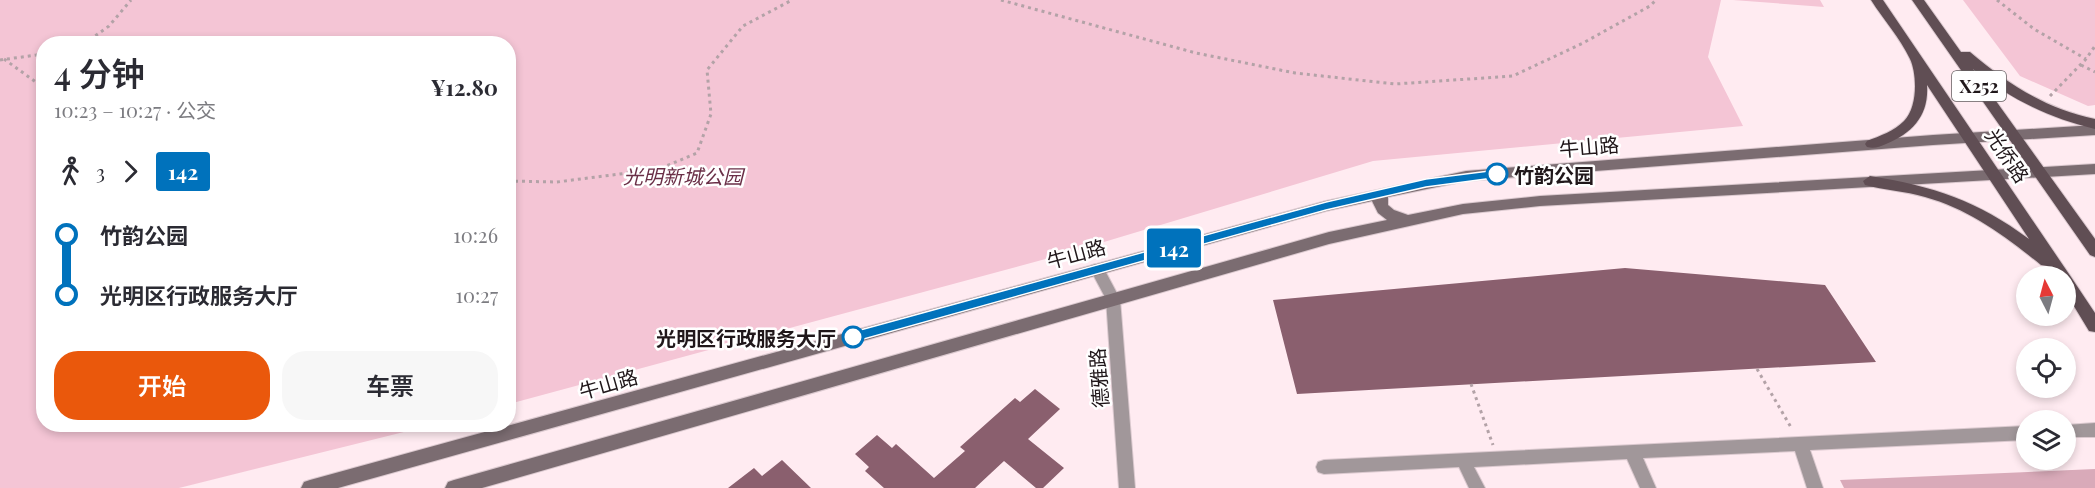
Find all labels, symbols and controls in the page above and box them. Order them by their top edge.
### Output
text: 4 分钟 [54,50,145,94]
road number: X252 [1952,71,2006,101]
text: ¥12.80 [431,72,498,102]
text: 10:23 – 10:27 · 公交 [54,96,216,123]
street label: 光侨路 [1980,123,2036,187]
street label: 牛山路 [1558,130,1620,162]
icon: walk [54,155,87,188]
icon: forward [114,155,147,188]
text: 142 [168,157,198,185]
text: 3 [96,158,105,185]
place label: 竹韵公园 [1514,161,1594,188]
park label: 光明新城公园 [623,162,746,189]
marker: 竹韵公园 [1486,163,1508,185]
text: 竹韵公园 [100,220,188,250]
text: 10:26 [453,221,498,248]
line badge: 142 [1140,228,1208,268]
street label: 牛山路 [1044,232,1108,274]
text: 142 [1159,234,1189,262]
north arrow [2016,266,2076,326]
map controls [2016,266,2076,470]
text: 光明区行政服务大厅 [100,280,298,310]
text: 10:27 [456,281,498,308]
place label: 光明区行政服务大厅 [656,324,836,351]
marker: 光明区行政服务大厅 [842,326,864,348]
button: locate [2016,338,2076,398]
street label: 德雅路 [1082,347,1114,409]
button: 开始 [54,351,270,420]
button: 车票 [282,351,498,420]
street label: 牛山路 [575,362,641,404]
button: layers [2016,410,2076,470]

